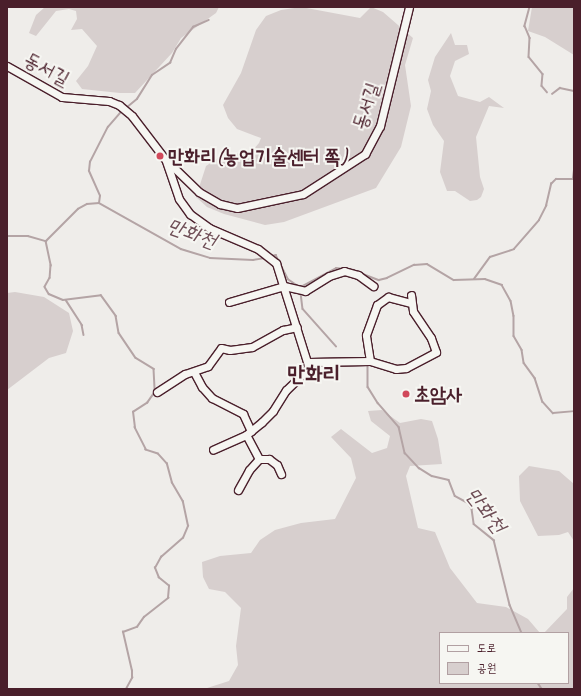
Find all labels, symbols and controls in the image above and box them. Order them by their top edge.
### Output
street label: 동서길 [20,47,74,91]
street label: 동서길 [347,79,385,133]
place label: 만화리(농업기술센터 쪽) [168,144,347,168]
marker: 만화리(농업기술센터 쪽) [155,151,165,161]
water label: 만화천 [164,212,220,254]
district label: 만화리 [287,362,341,388]
place label: 초암사 [414,382,462,406]
marker: 초암사 [401,389,411,399]
water label: 만화천 [460,482,512,538]
legend [439,632,569,684]
text: 도로 [477,640,496,656]
text: 공원 [477,660,496,676]

